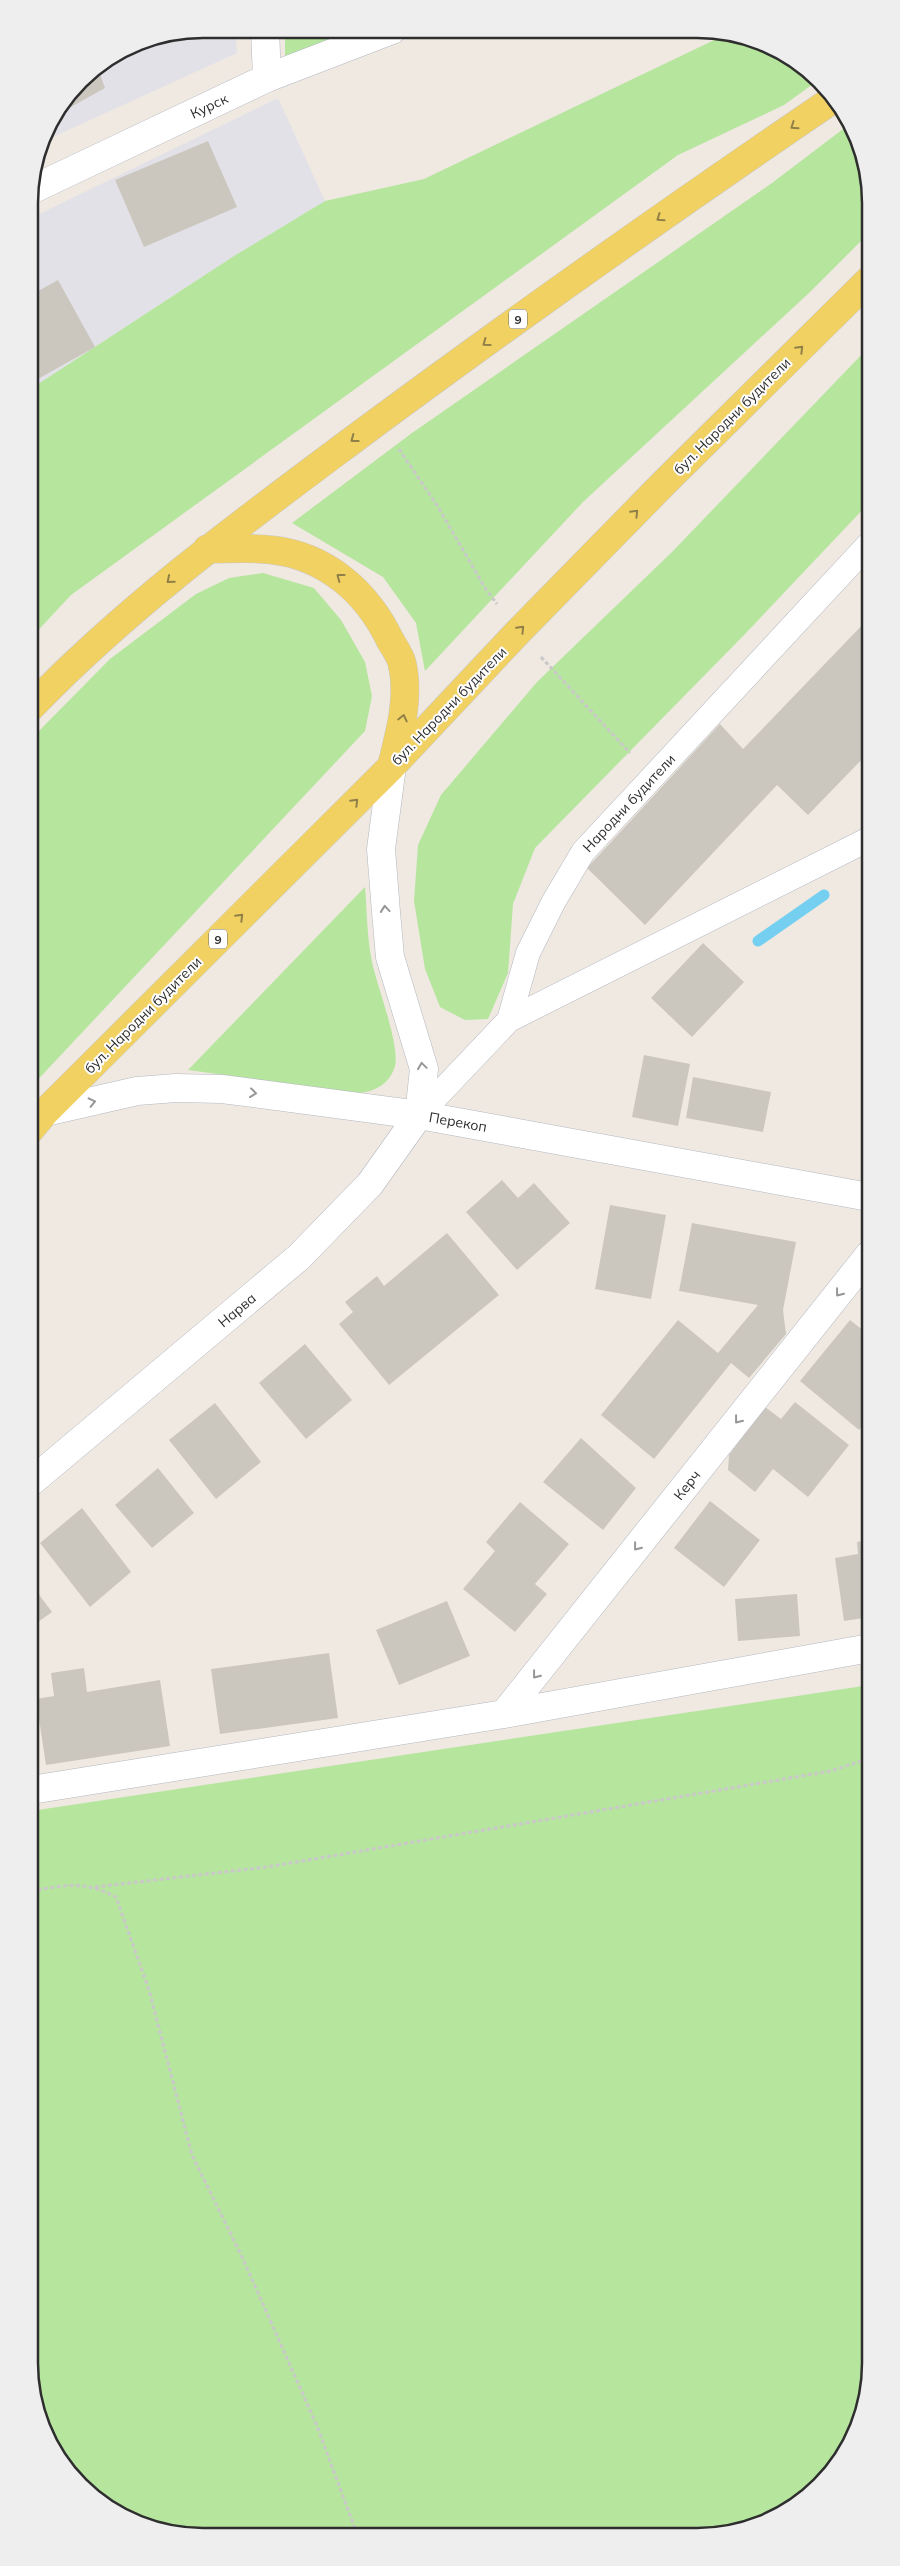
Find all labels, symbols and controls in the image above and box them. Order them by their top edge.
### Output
street label: Курск [187,89,231,123]
one-way arrow [790,120,800,129]
one-way arrow [657,212,666,221]
road number: 9 [509,310,527,328]
one-way arrow [482,337,492,346]
one-way arrow [794,345,803,354]
street label: бул. Народни будители [670,354,794,478]
one-way arrow [350,433,360,442]
one-way arrow [629,509,638,518]
one-way arrow [337,574,346,583]
one-way arrow [167,575,176,584]
one-way arrow [516,625,525,634]
street label: бул. Народни будители [388,643,510,769]
one-way arrow [397,714,408,723]
street label: Народни будители [579,750,679,856]
one-way arrow [349,799,358,808]
one-way arrow [380,905,391,913]
one-way arrow [234,914,243,923]
road number: 9 [209,930,227,949]
street label: бул. Народни будители [81,953,205,1077]
one-way arrow [417,1062,428,1070]
one-way arrow [250,1087,258,1098]
one-way arrow [88,1097,97,1108]
street label: Перекоп [428,1108,488,1136]
one-way arrow [836,1287,845,1297]
street label: Нарва [214,1289,260,1331]
one-way arrow [735,1414,743,1423]
street label: Керч [670,1466,704,1504]
one-way arrow [634,1541,642,1550]
one-way arrow [532,1669,541,1678]

